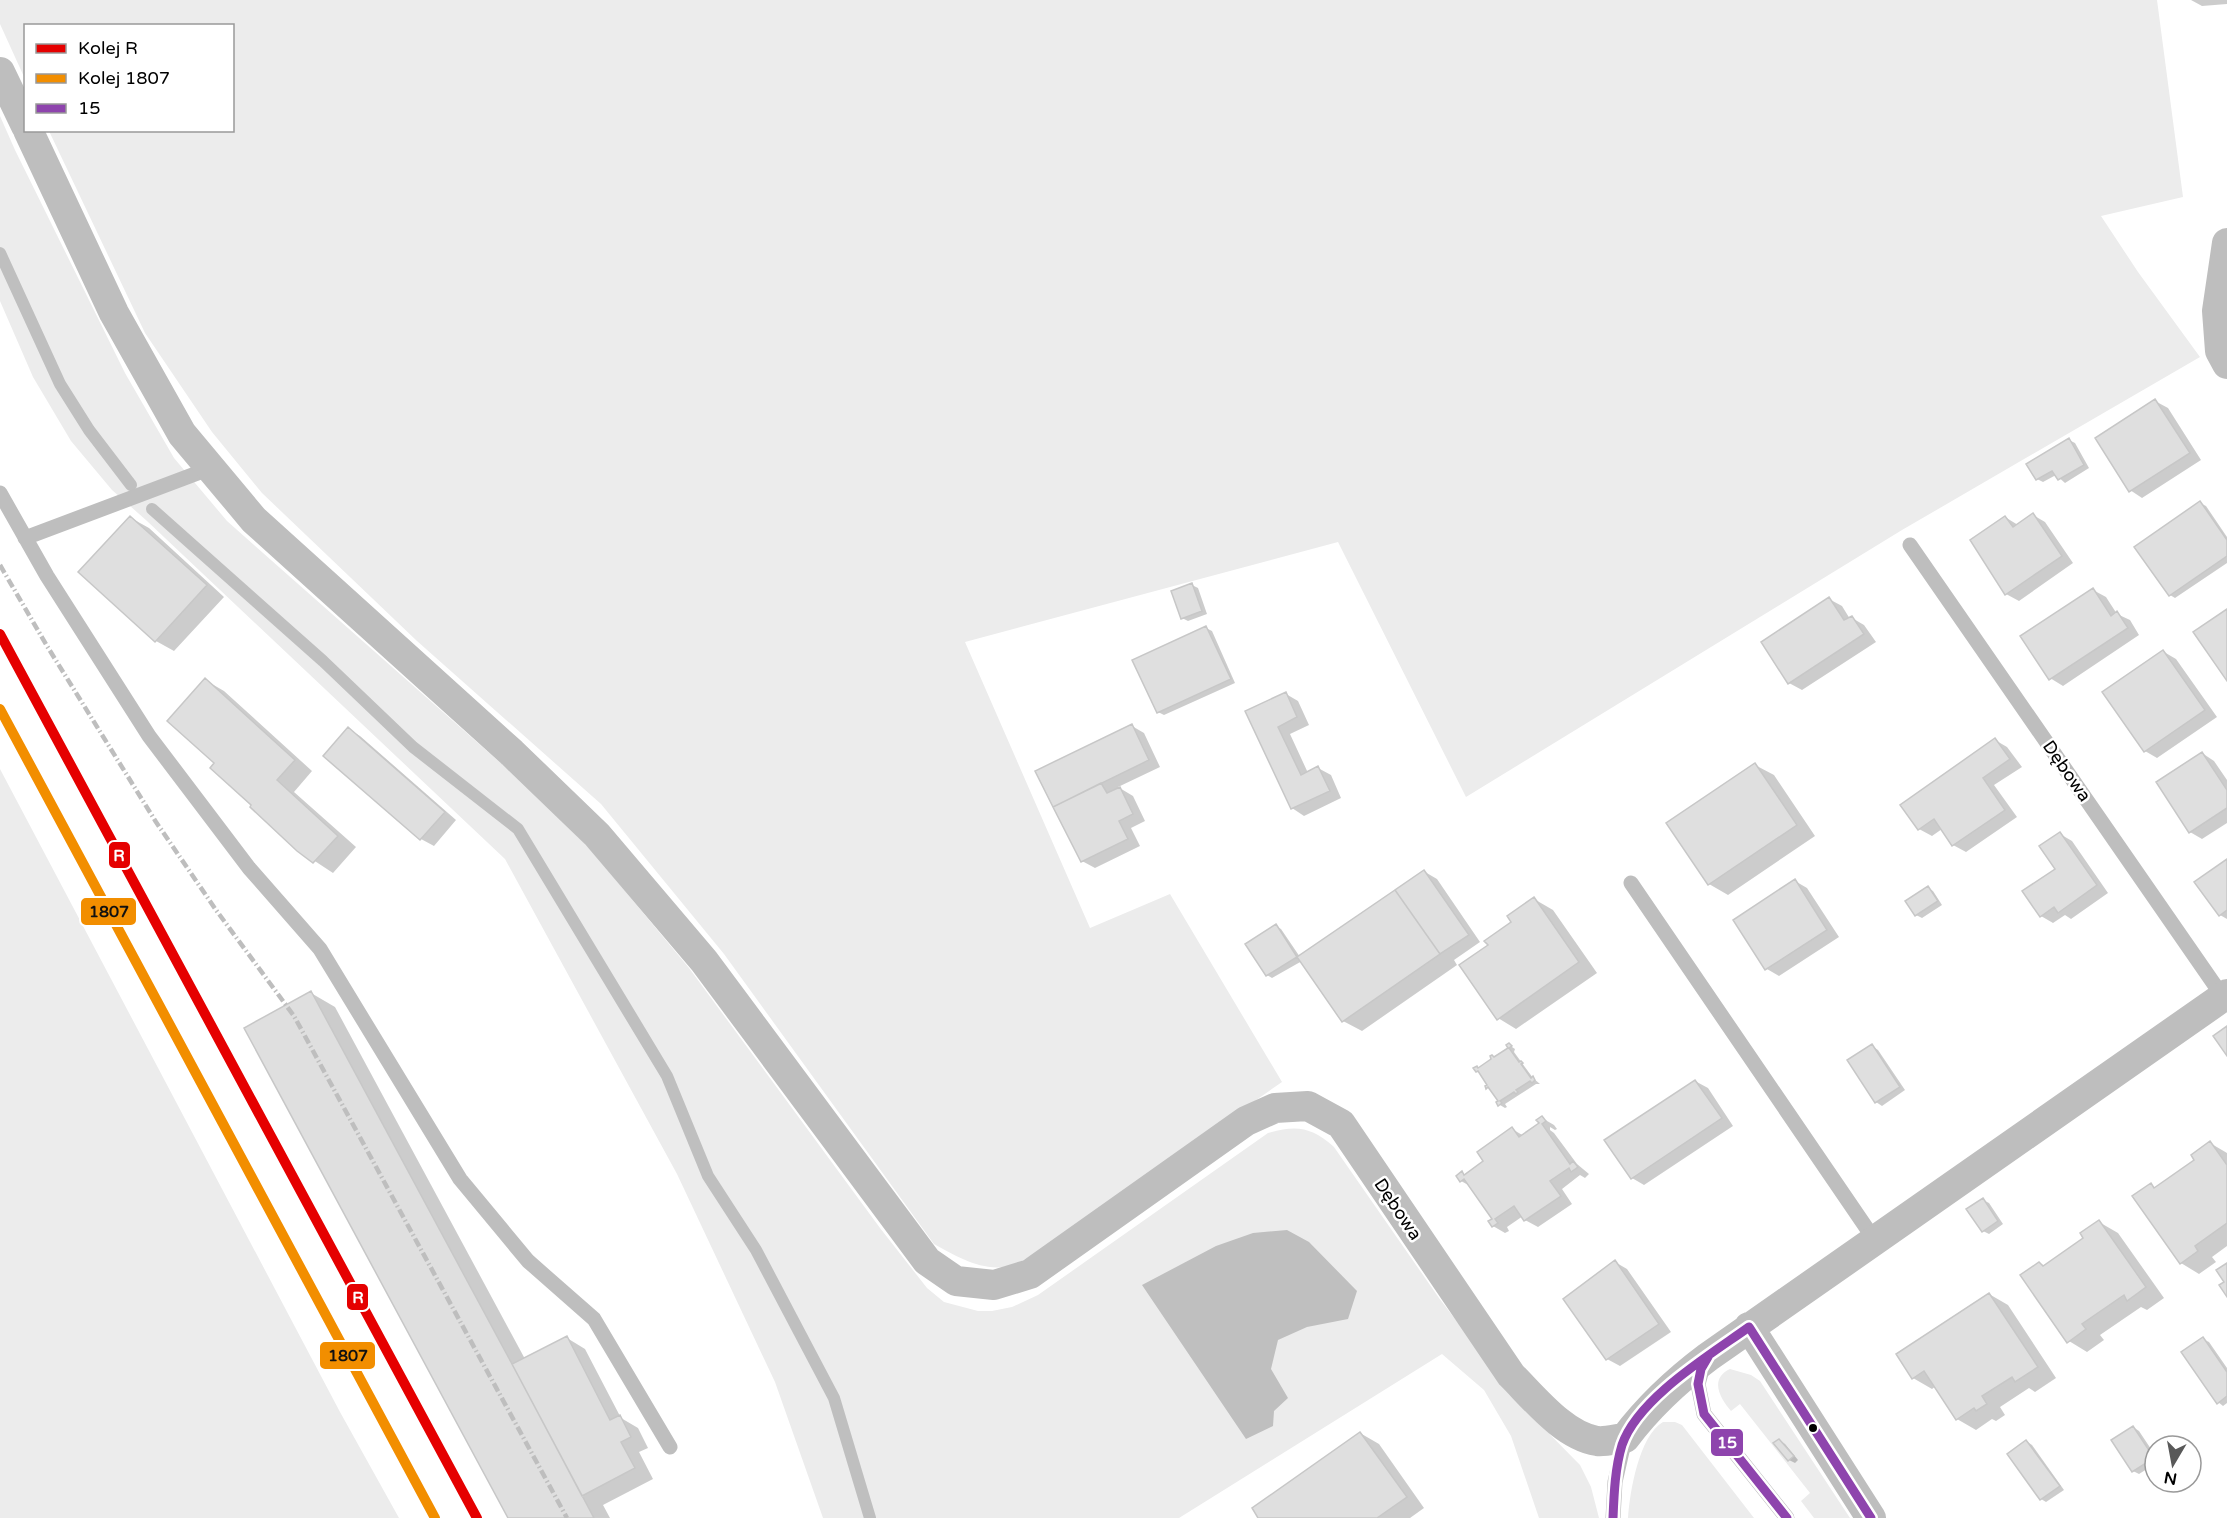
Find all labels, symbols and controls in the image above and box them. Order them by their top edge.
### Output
legend [24,24,234,132]
text: Kolej R [78,37,138,59]
text: Kolej 1807 [78,67,170,89]
text: 15 [78,97,101,119]
street label: Dębowa [2038,736,2096,806]
line badge: R [108,841,131,869]
text: R [113,846,125,866]
line badge: 1807 [80,897,137,926]
text: 1807 [89,902,129,922]
street label: Dębowa [1369,1174,1427,1244]
line badge: R [346,1283,369,1311]
text: R [352,1288,364,1308]
line badge: 1807 [319,1341,376,1370]
text: 1807 [328,1346,368,1366]
unlabelled marker [1807,1422,1819,1434]
line badge: 15 [1710,1428,1744,1457]
text: 15 [1717,1433,1737,1453]
north arrow [2143,1434,2203,1494]
text: N [2163,1467,2179,1489]

